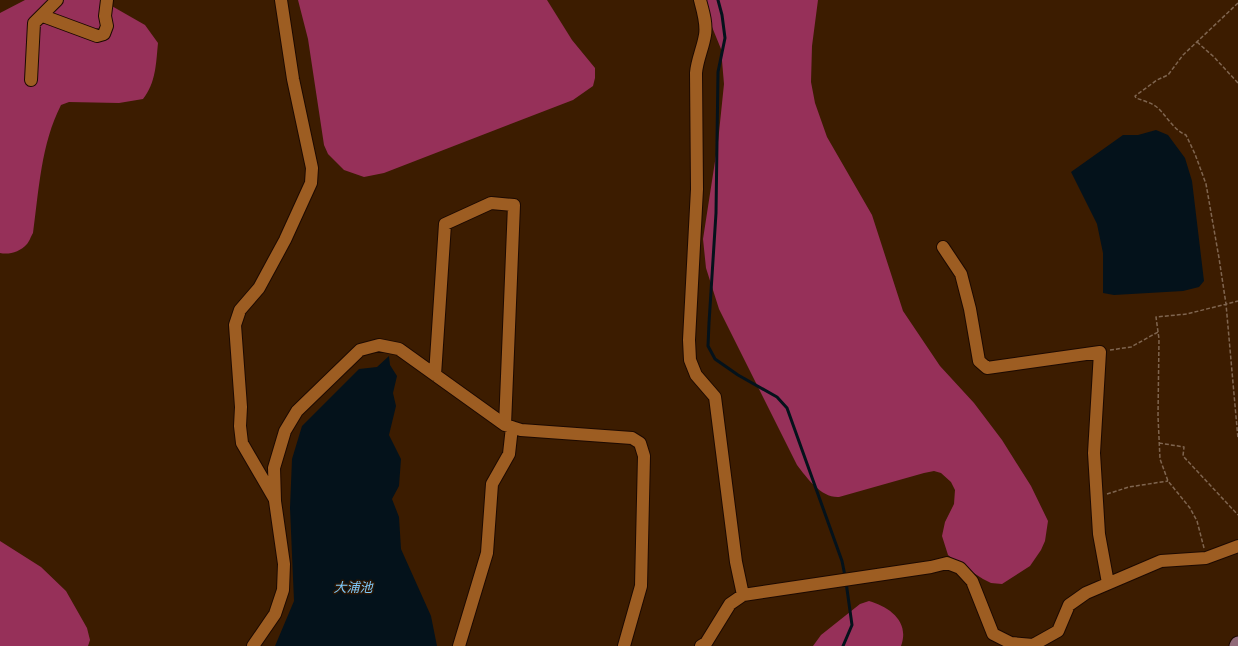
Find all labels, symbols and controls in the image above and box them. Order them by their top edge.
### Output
water label: 大浦池 [333,580,374,595]

